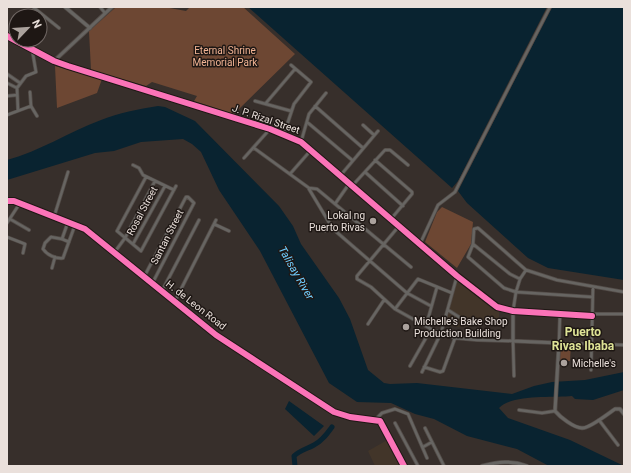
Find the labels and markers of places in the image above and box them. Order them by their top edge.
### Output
place label: Lokal ng Puerto Rivas [309,210,365,233]
marker: Lokal ng Puerto Rivas [368,216,378,226]
place label: Michelle's Bake Shop Production Building [414,316,508,339]
marker: Michelle's Bake Shop Production Building [401,322,411,332]
marker: Michelle's [559,358,569,368]
place label: Michelle's [572,358,616,369]

